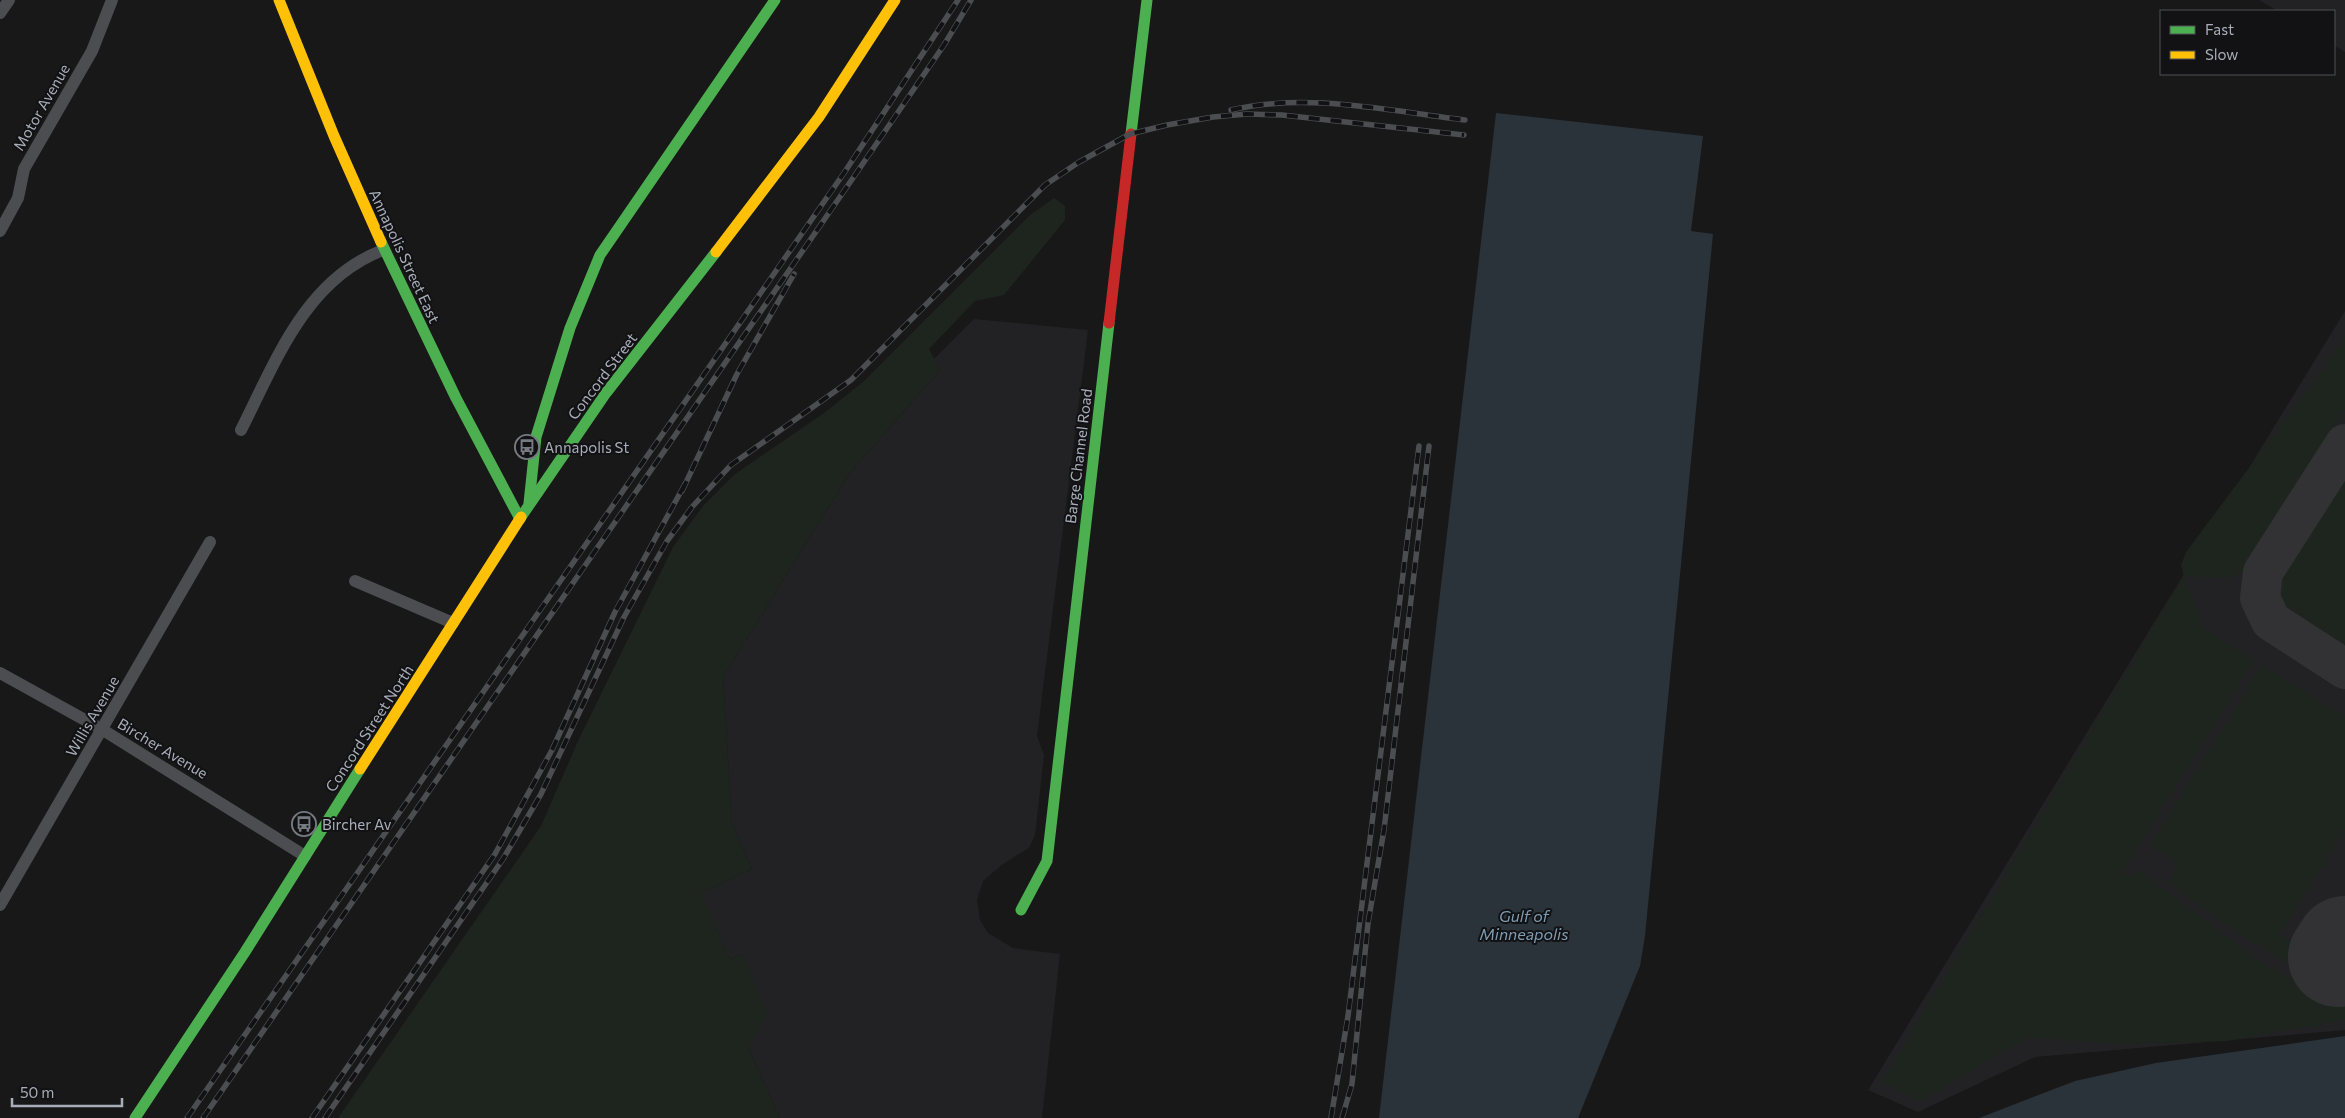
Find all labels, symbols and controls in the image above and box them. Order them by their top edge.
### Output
legend [2160,10,2335,75]
text: Fast [2205,20,2234,38]
text: Slow [2205,45,2238,63]
street label: Motor Avenue [9,60,73,154]
street label: Annapolis Street East [366,186,444,326]
street label: Concord Street [564,329,640,423]
street label: Barge Channel Road [1061,387,1095,525]
bus stop icon: Annapolis St [514,434,540,460]
place label: Annapolis St [544,438,629,456]
street label: Concord Street North [321,661,417,795]
street label: Willis Avenue [62,672,122,760]
street label: Bircher Avenue [115,714,211,782]
bus stop icon: Bircher Av [291,811,317,837]
place label: Bircher Av [322,815,392,833]
water label: Gulf of Minneapolis [1479,906,1569,943]
scale bar [12,1076,122,1108]
text: 50 m [20,1083,54,1101]

